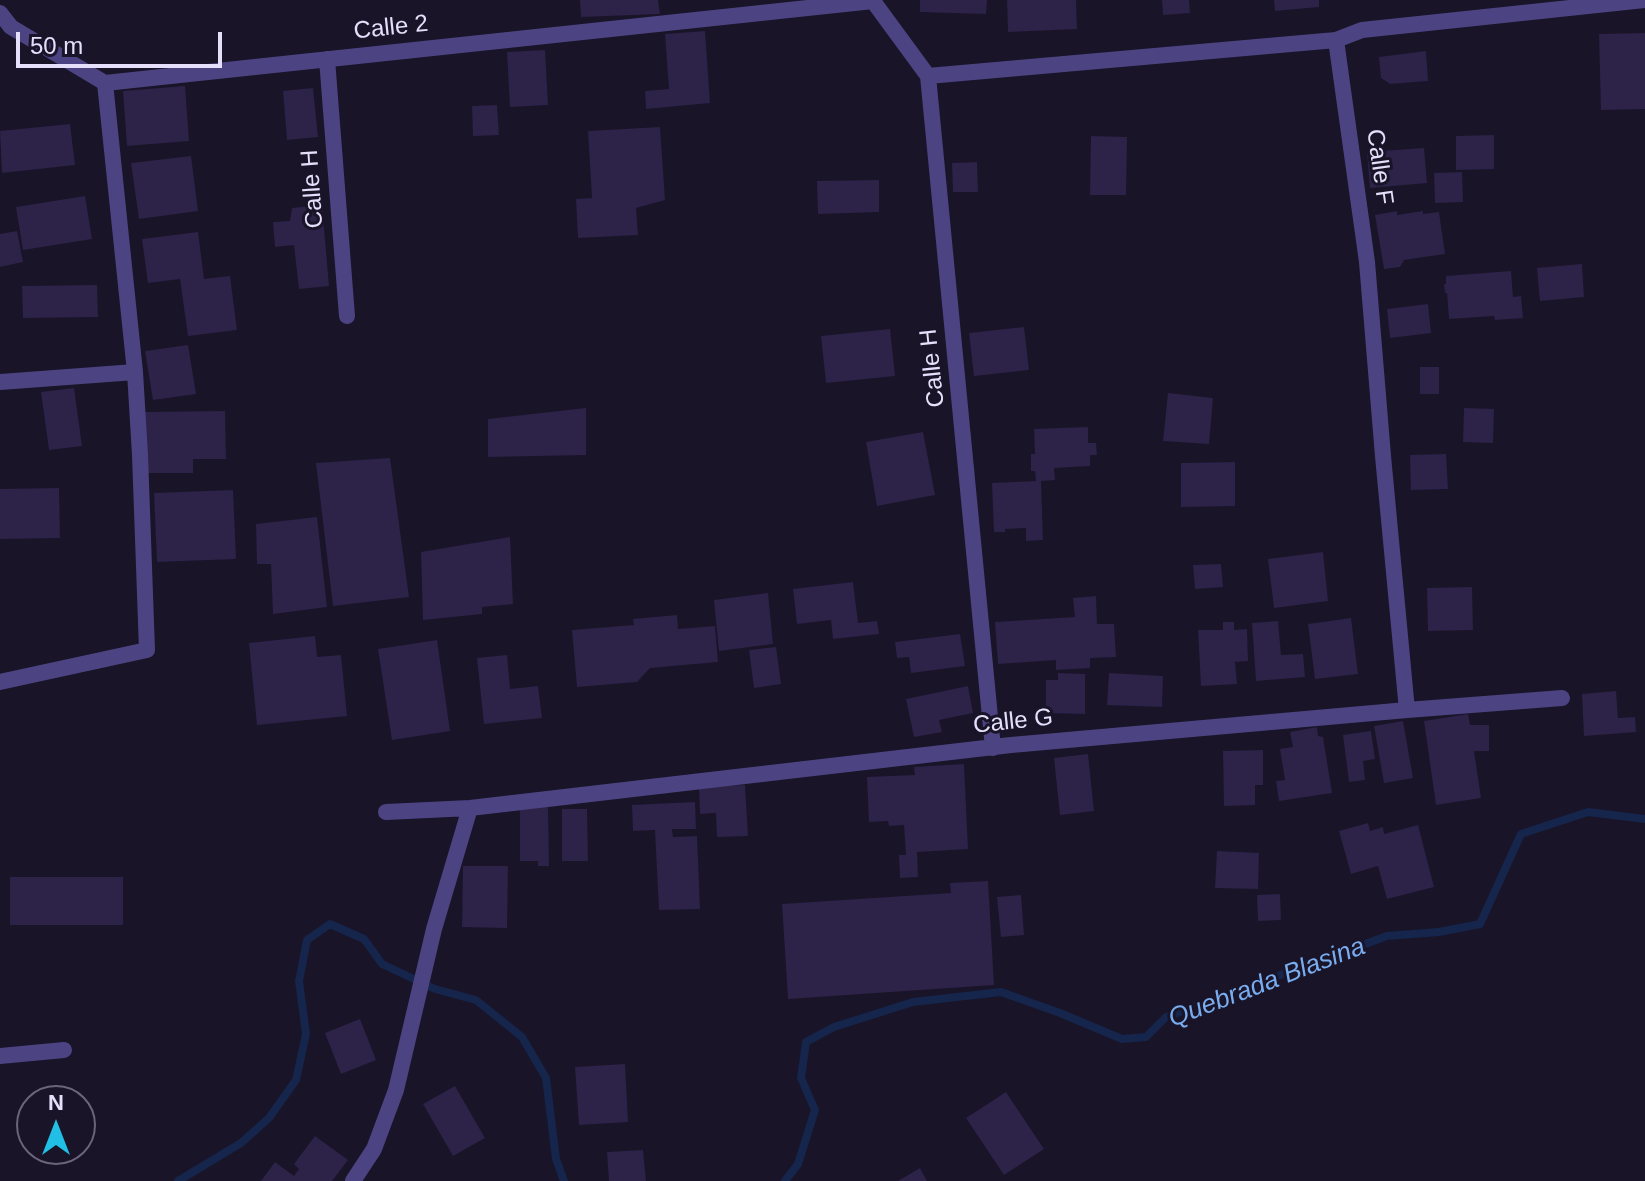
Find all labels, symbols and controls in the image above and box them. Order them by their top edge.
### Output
street label: Calle 2 [352,10,430,46]
scale bar [20,16,226,66]
text: 50 m [30,32,83,59]
street label: Calle F [1359,127,1399,207]
street label: Calle H [296,149,330,229]
street label: Calle H [915,327,951,409]
street label: Calle G [972,703,1054,741]
water label: Quebrada Blasina [1164,931,1370,1035]
north arrow [16,1085,96,1165]
text: N [48,1090,64,1115]

